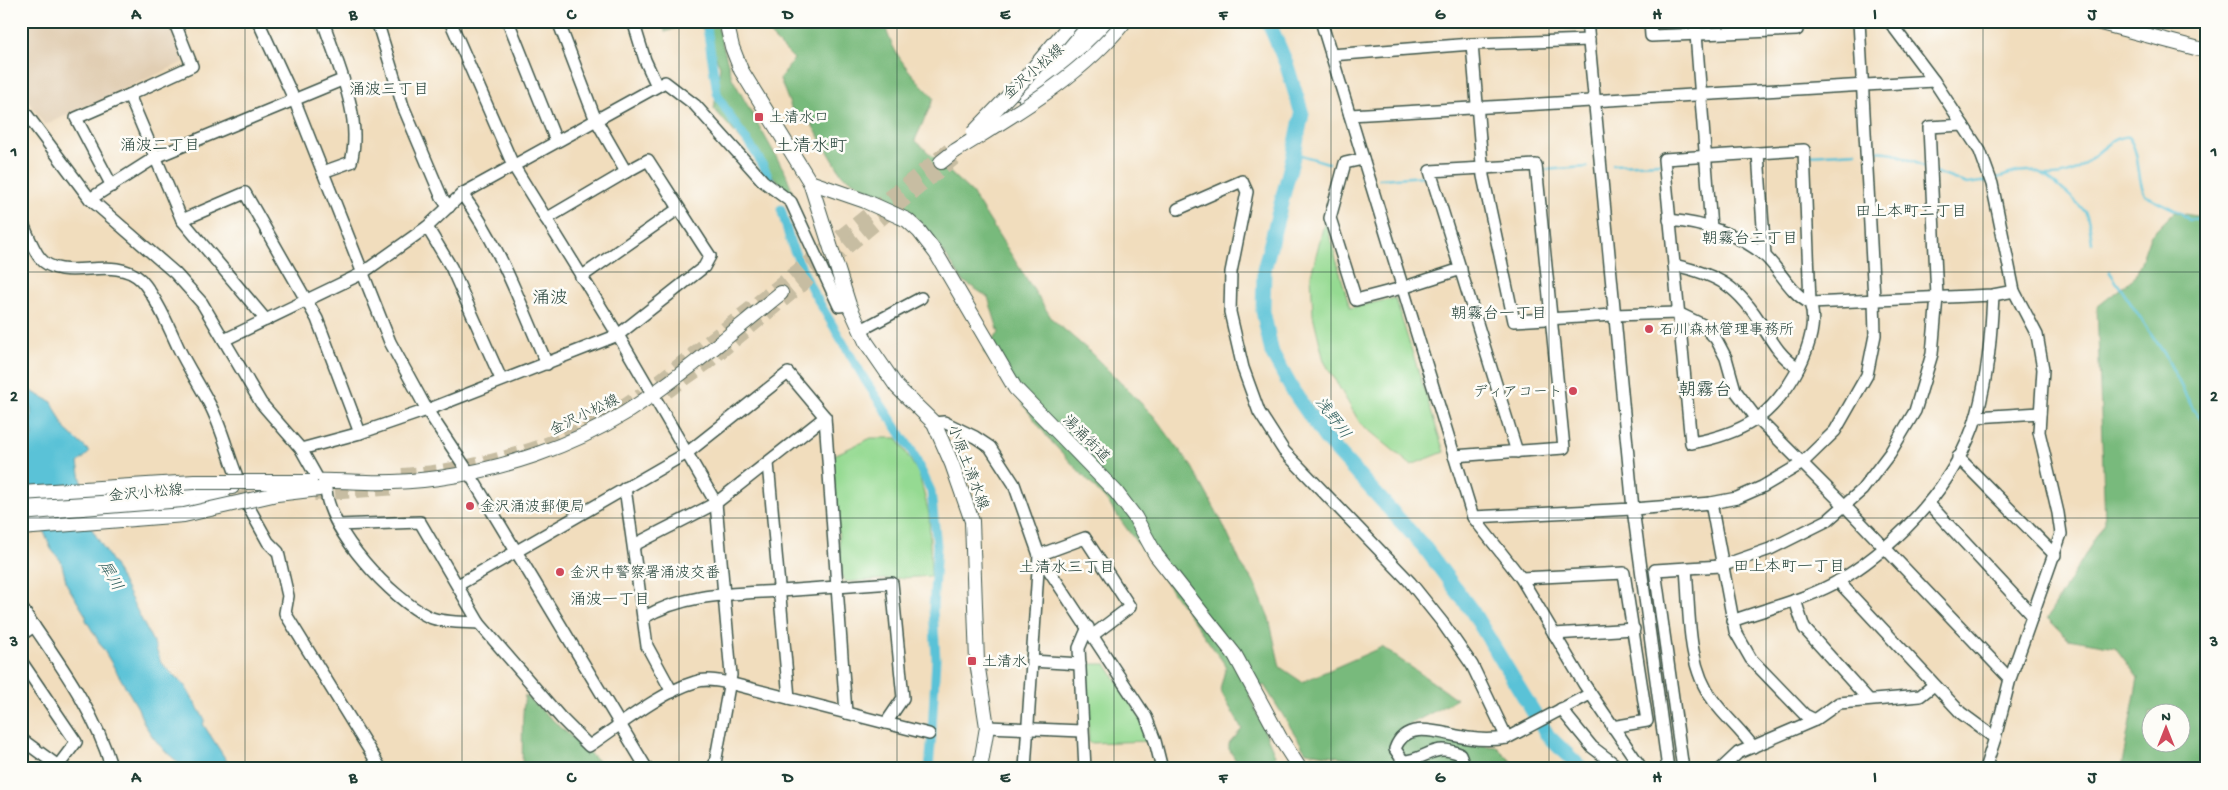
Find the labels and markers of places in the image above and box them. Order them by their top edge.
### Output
place label: 土清水口 [769,109,829,128]
marker: 土清水口 [753,111,765,123]
place label: 石川森林管理事務所 [1659,321,1794,340]
marker: 石川森林管理事務所 [1643,323,1655,335]
place label: ディアコート [1473,384,1563,402]
marker: ディアコート [1567,385,1579,397]
place label: 金沢涌波郵便局 [480,498,585,517]
marker: 金沢涌波郵便局 [464,500,476,512]
place label: 金沢中警察署涌波交番 [570,564,720,583]
marker: 金沢中警察署涌波交番 [554,566,566,578]
place label: 土清水 [982,653,1027,672]
marker: 土清水 [966,655,978,667]

